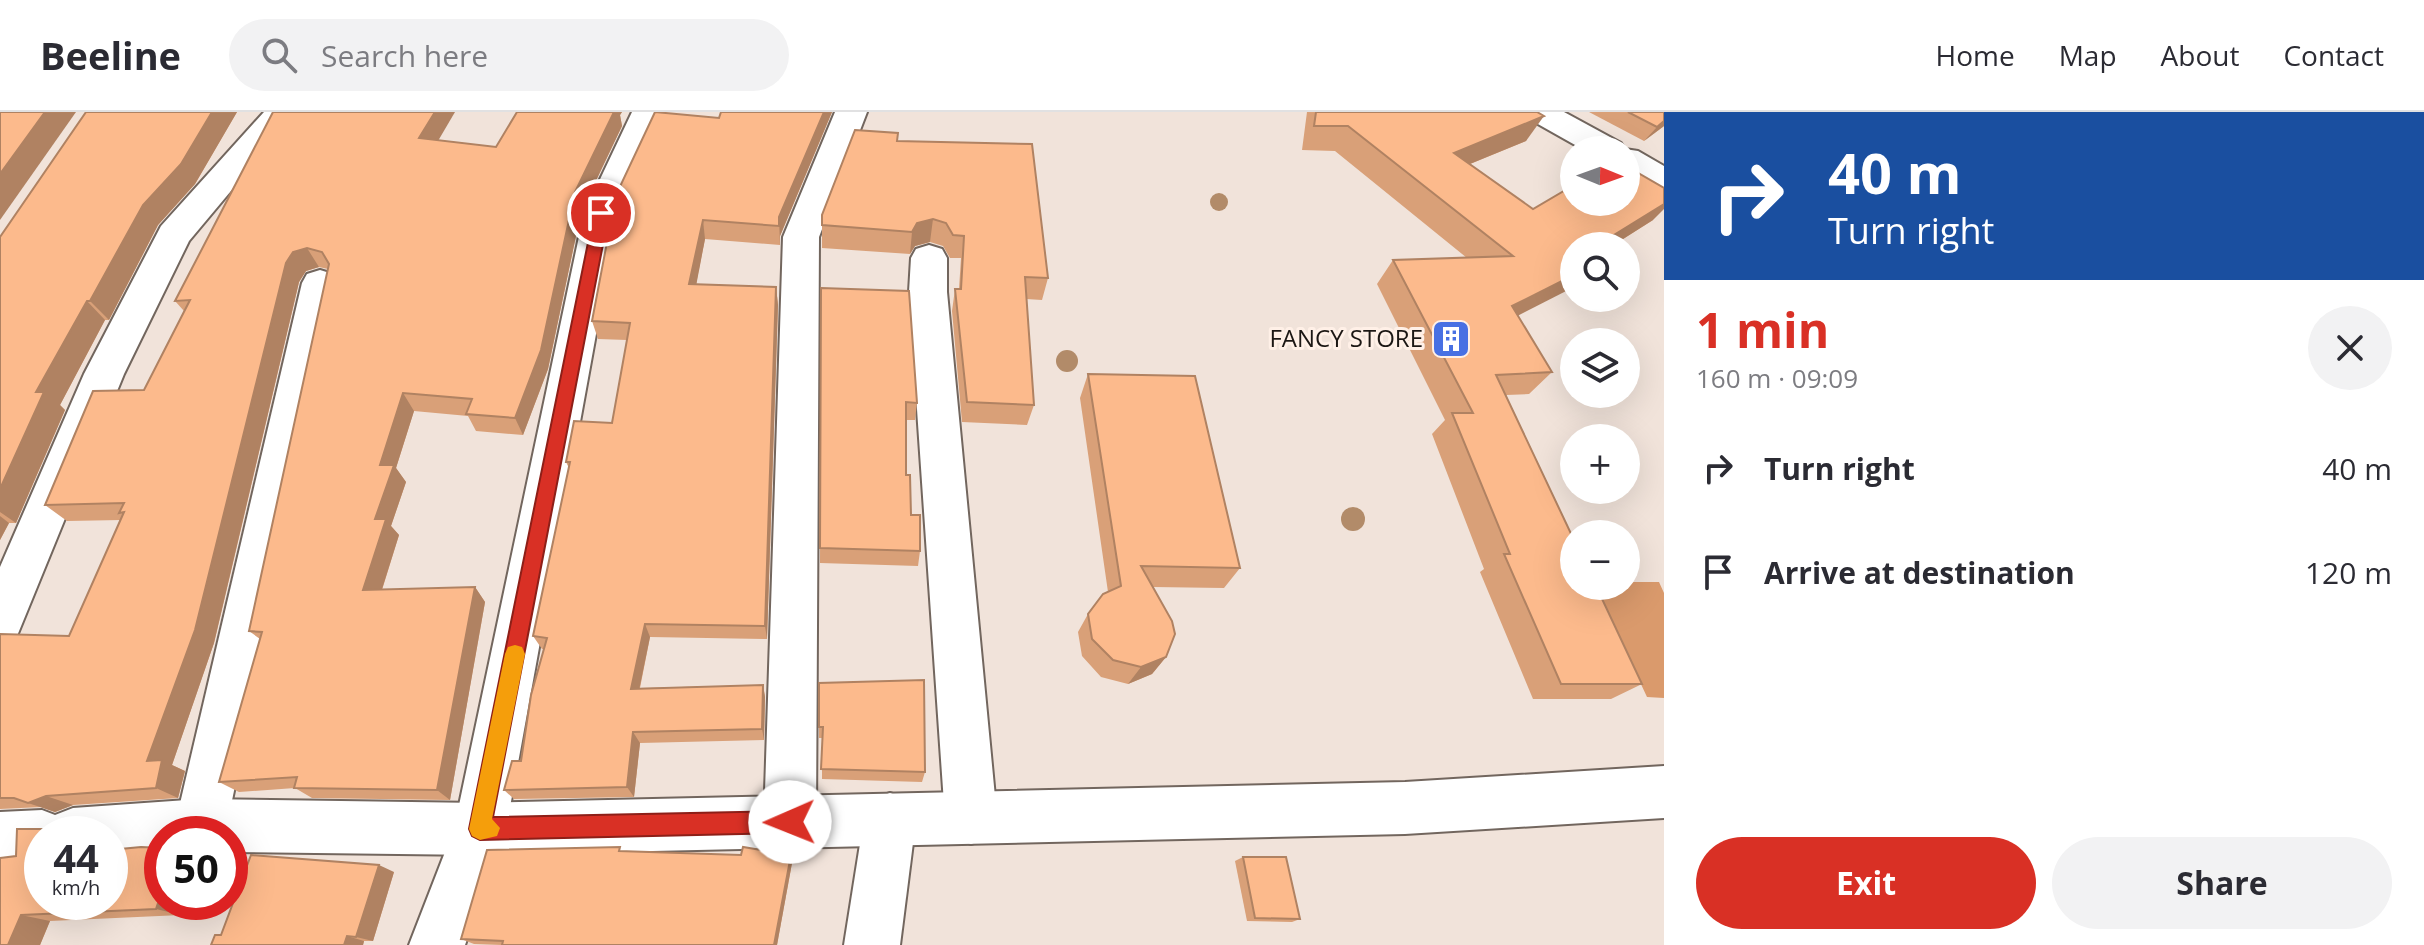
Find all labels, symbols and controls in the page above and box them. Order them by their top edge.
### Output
search box [229,19,789,91]
text: Beeline [40,29,181,81]
icon: search [257,33,301,77]
text: Search here [321,35,488,76]
text: Home [1936,36,2015,74]
text: Map [2059,36,2117,74]
text: About [2161,36,2239,74]
text: Contact [2283,36,2384,74]
text: 40 m [1828,134,1962,210]
north arrow [1560,136,1640,216]
map controls [1560,136,1640,600]
icon: right [1696,144,1800,248]
pin [567,179,635,247]
icon: arrive [579,191,623,235]
text: Turn right [1828,206,1994,255]
button: search [1560,232,1640,312]
text: 1 min [1696,297,1829,362]
button: close [2308,306,2392,390]
building icon: FANCY STORE [1430,318,1472,360]
place label: FANCY STORE [1269,321,1423,354]
button: layers [1560,328,1640,408]
text: 160 m · 09:09 [1696,360,1858,396]
button: + [1560,424,1640,504]
icon: right [1696,446,1740,490]
text: Turn right [1764,448,1915,489]
text: 40 m [2322,448,2392,489]
button: − [1560,520,1640,600]
icon: arrive [1696,550,1740,594]
text: Arrive at destination [1764,552,2075,593]
text: 120 m [2305,552,2392,593]
position arrow [748,780,832,864]
speed limit sign: 50 [144,816,248,920]
text: 44 [53,830,99,885]
button: Exit [1696,837,2036,929]
button: Share [2052,837,2392,929]
text: km/h [52,874,100,901]

